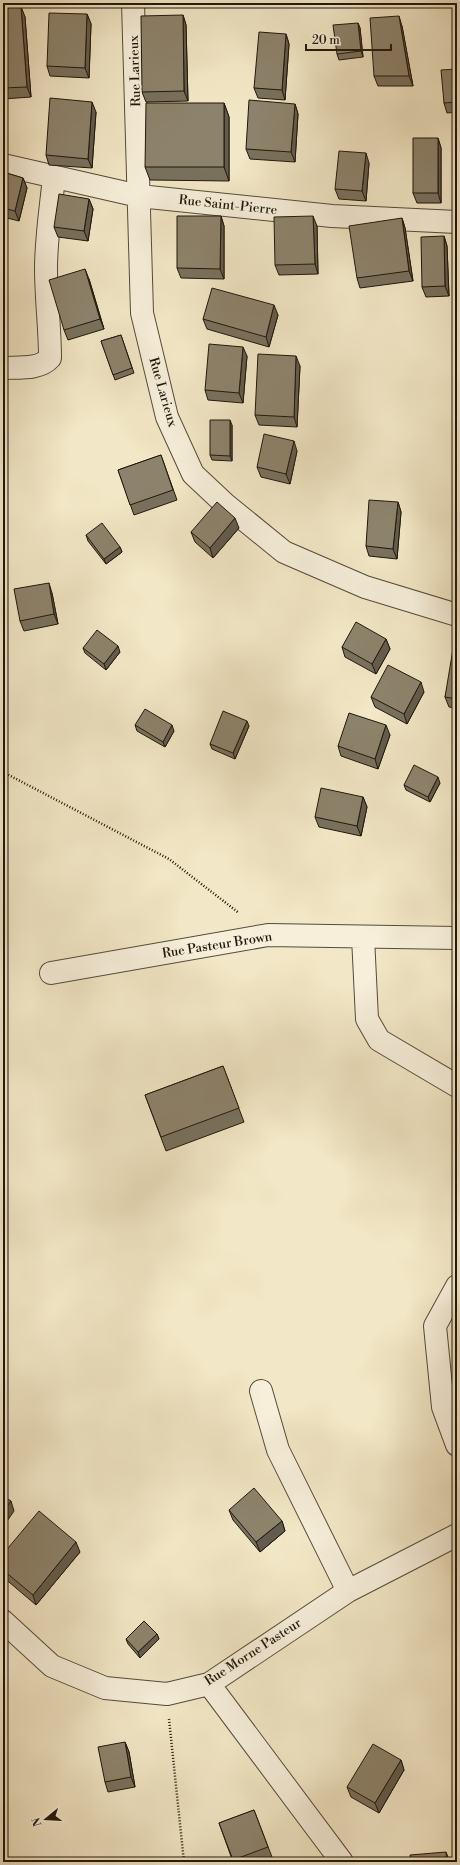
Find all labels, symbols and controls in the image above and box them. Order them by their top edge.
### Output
scale bar [306,26,391,52]
text: 20 m [312,33,340,48]
street label: Rue Larieux [126,35,144,107]
street label: Rue Saint-Pierre [178,192,279,218]
street label: Rue Larieux [145,355,181,429]
street label: Rue Pasteur Brown [161,928,273,962]
street label: Rue Morne Pasteur [202,1615,305,1689]
north arrow [26,1799,66,1839]
text: N [29,1815,45,1828]

